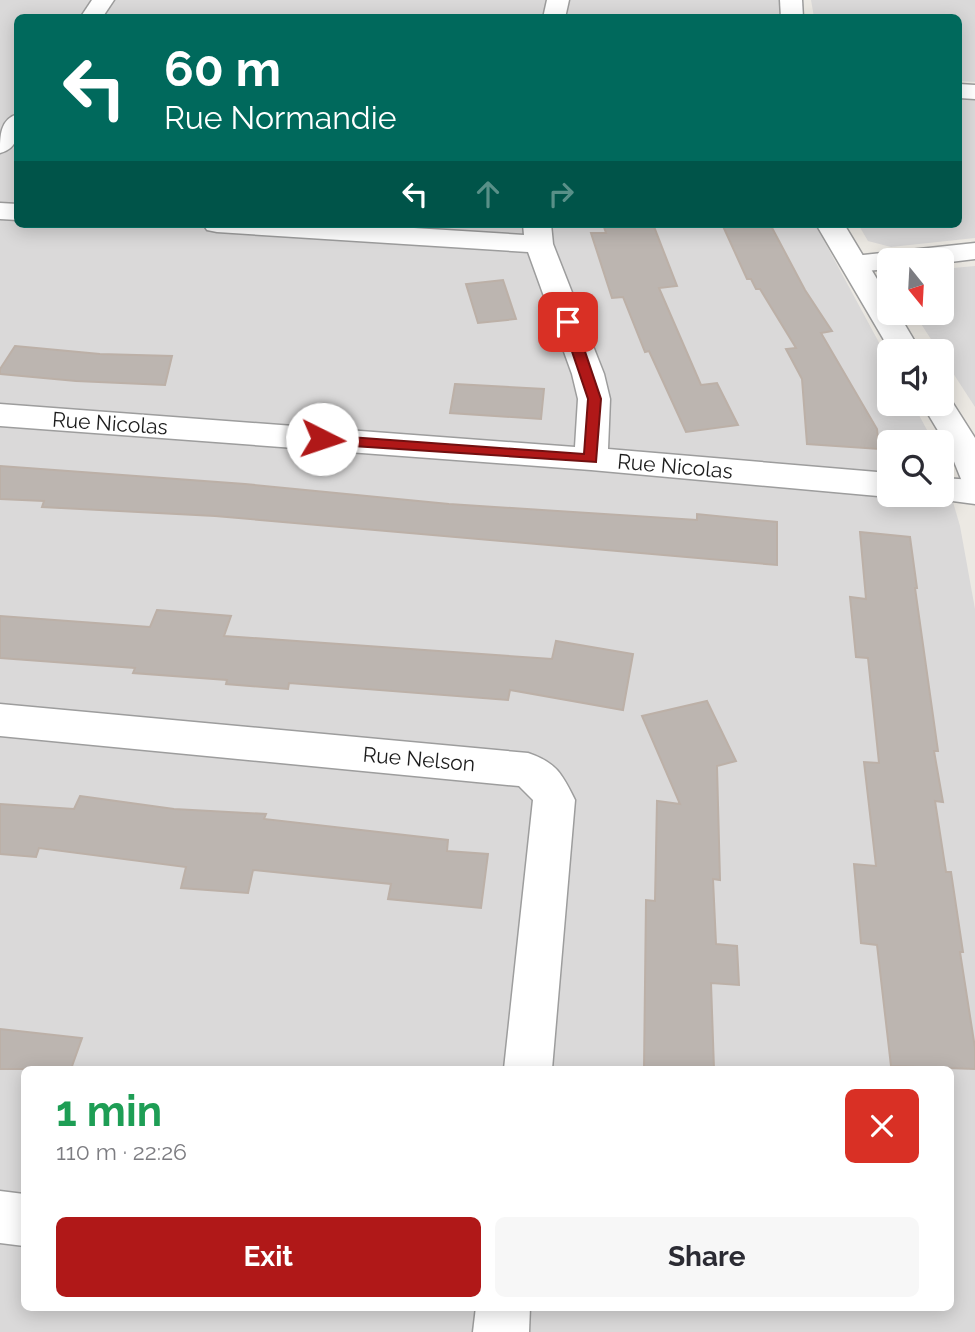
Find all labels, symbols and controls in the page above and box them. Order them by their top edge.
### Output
text: 60 m [164,40,281,97]
icon: left [49,42,140,133]
text: Rue Normandie [164,99,396,136]
icon: left [396,175,434,213]
icon: ahead [469,175,507,213]
icon: right [542,175,580,213]
north arrow [877,248,954,326]
map controls [877,248,954,507]
pin [538,292,598,352]
icon: arrive [549,303,587,341]
button: sound [877,339,954,416]
position arrow [285,402,359,476]
street label: Rue Nicolas [51,406,169,440]
button: search [877,430,954,507]
street label: Rue Nicolas [616,449,734,483]
street label: Rue Nelson [362,742,476,776]
text: 1 min [56,1087,162,1136]
button: close [845,1089,919,1163]
text: 110 m · 22:26 [56,1138,187,1165]
button: Exit [56,1217,481,1297]
button: Share [495,1217,919,1297]

